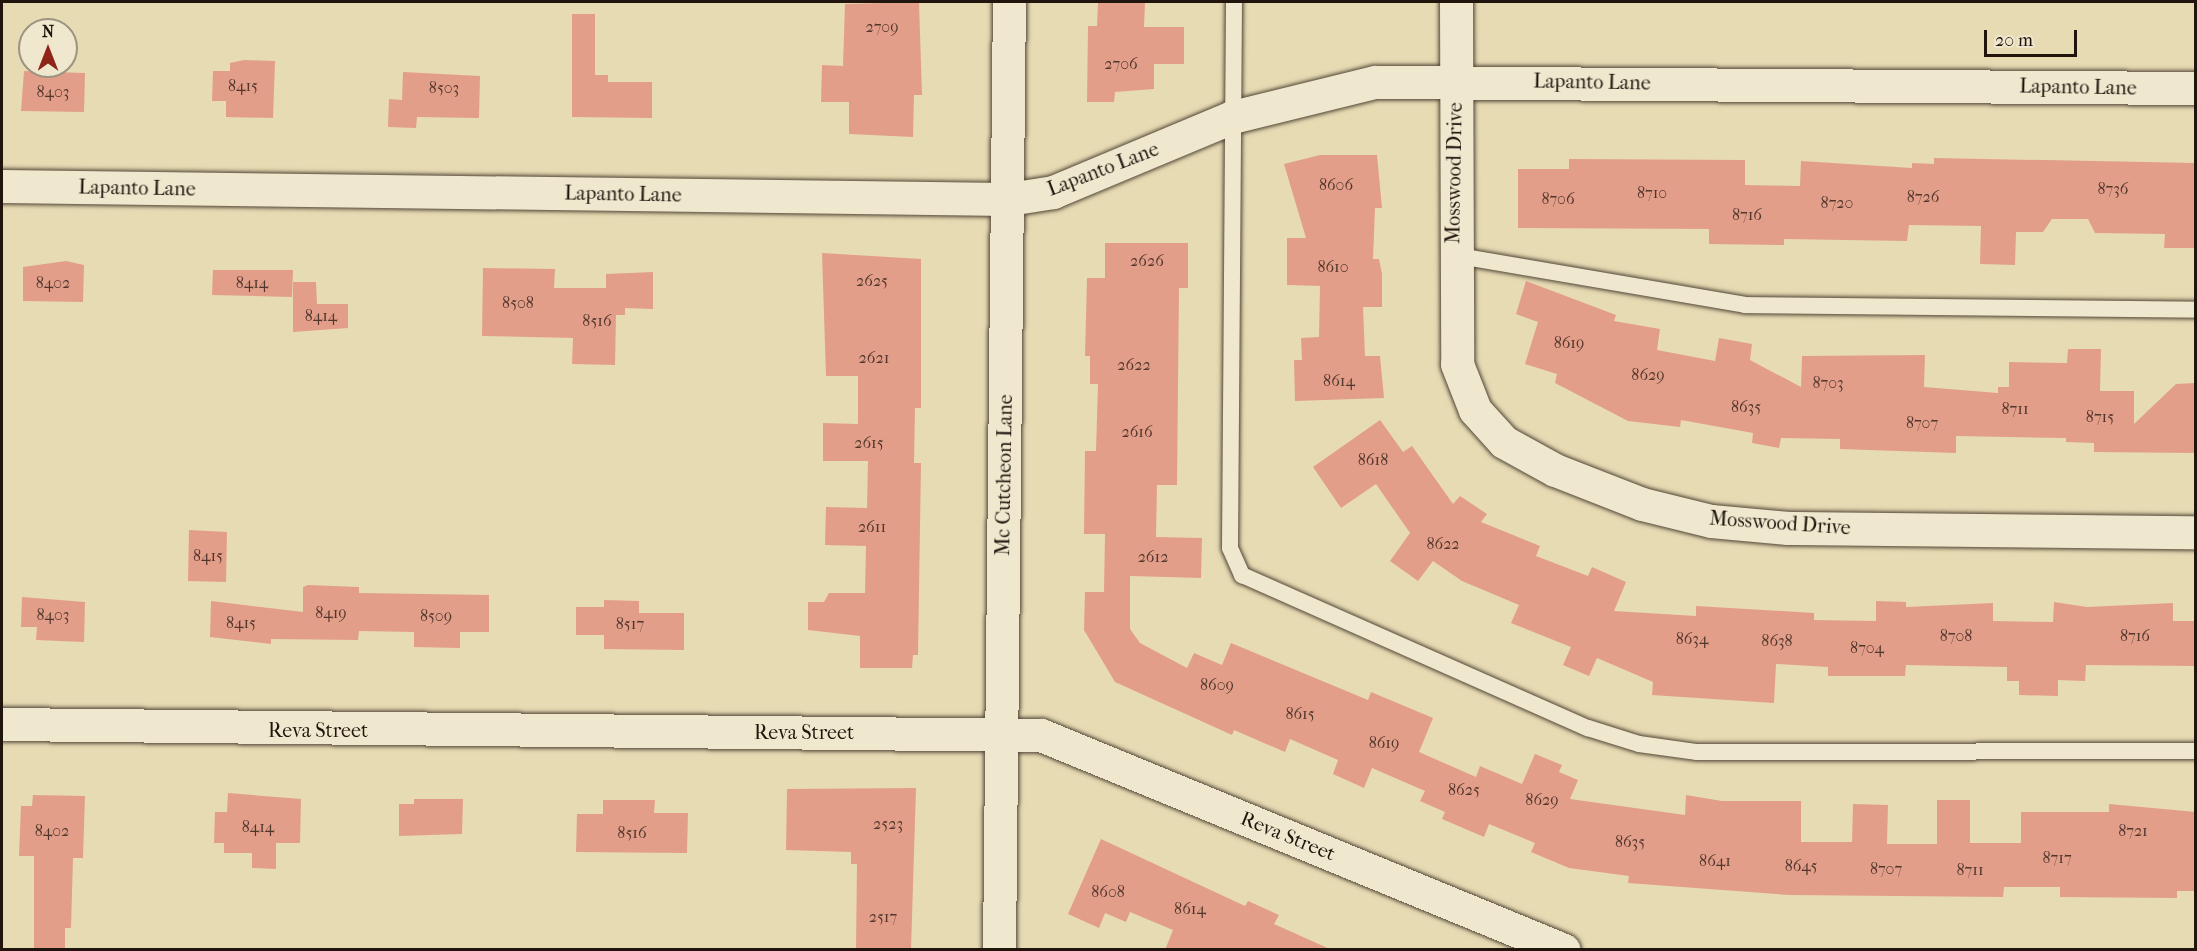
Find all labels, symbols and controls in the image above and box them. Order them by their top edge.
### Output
house number: 2709 [865,17,899,37]
north arrow [18,18,78,78]
scale bar [1987,18,2080,56]
text: N [42,22,54,41]
text: 20 m [1995,30,2033,51]
house number: 2706 [1104,54,1138,74]
street label: Lapanto Lane [1533,69,1651,95]
street label: Lapanto Lane [2019,74,2137,100]
house number: 8415 [228,76,258,96]
house number: 8503 [429,78,459,98]
house number: 8403 [37,82,69,102]
street label: Mosswood Drive [1441,102,1467,244]
street label: Lapanto Lane [1044,137,1162,201]
street label: Lapanto Lane [78,175,196,201]
house number: 8606 [1319,175,1353,195]
house number: 8736 [2098,179,2128,199]
street label: Lapanto Lane [564,181,682,207]
house number: 8710 [1637,183,1667,203]
house number: 8726 [1907,187,1939,207]
house number: 8706 [1541,189,1575,209]
house number: 8720 [1821,193,1853,213]
house number: 8716 [1732,205,1762,225]
house number: 2626 [1130,251,1164,271]
house number: 8610 [1317,257,1349,277]
house number: 2625 [856,271,888,291]
house number: 8402 [36,273,70,293]
house number: 8414 [236,273,268,293]
house number: 8508 [502,293,534,313]
house number: 8414 [305,306,337,326]
house number: 8516 [582,311,612,331]
house number: 8619 [1554,333,1584,353]
house number: 2621 [859,348,889,368]
house number: 2622 [1117,355,1151,375]
house number: 8629 [1631,365,1665,385]
house number: 8614 [1323,371,1355,391]
house number: 8703 [1812,373,1844,393]
street label: Mc Cutcheon Lane [991,394,1017,556]
house number: 8635 [1731,397,1761,417]
house number: 8711 [2001,399,2029,419]
house number: 8715 [2086,407,2114,427]
house number: 8707 [1906,413,1938,433]
house number: 2616 [1121,422,1153,442]
house number: 2615 [854,433,884,453]
house number: 8618 [1358,450,1388,470]
street label: Mosswood Drive [1708,506,1852,540]
house number: 2611 [858,517,886,537]
house number: 8622 [1426,534,1460,554]
house number: 8415 [193,546,223,566]
house number: 2612 [1138,547,1168,567]
house number: 8419 [315,603,347,623]
house number: 8403 [37,605,69,625]
house number: 8509 [420,606,452,626]
house number: 8415 [226,613,256,633]
house number: 8517 [616,614,644,634]
house number: 8708 [1940,626,1972,646]
house number: 8716 [2120,626,2150,646]
house number: 8634 [1676,629,1708,649]
house number: 8638 [1761,631,1793,651]
house number: 8704 [1850,638,1884,658]
house number: 8609 [1200,675,1234,695]
house number: 8615 [1285,704,1315,724]
street label: Reva Street [268,718,368,742]
street label: Reva Street [754,720,854,744]
house number: 8619 [1369,733,1399,753]
house number: 8625 [1448,780,1480,800]
house number: 8629 [1525,790,1559,810]
street label: Reva Street [1237,806,1339,866]
house number: 2523 [873,814,903,834]
house number: 8414 [242,817,274,837]
house number: 8402 [35,821,69,841]
house number: 8721 [2118,821,2148,841]
house number: 8516 [617,823,647,843]
house number: 8635 [1615,832,1645,852]
house number: 8717 [2042,848,2072,868]
house number: 8641 [1699,851,1731,871]
house number: 8645 [1785,856,1817,876]
house number: 8707 [1870,859,1902,879]
house number: 8711 [1956,860,1984,880]
house number: 8608 [1091,882,1125,902]
house number: 8614 [1174,899,1206,919]
house number: 2517 [869,907,897,927]

